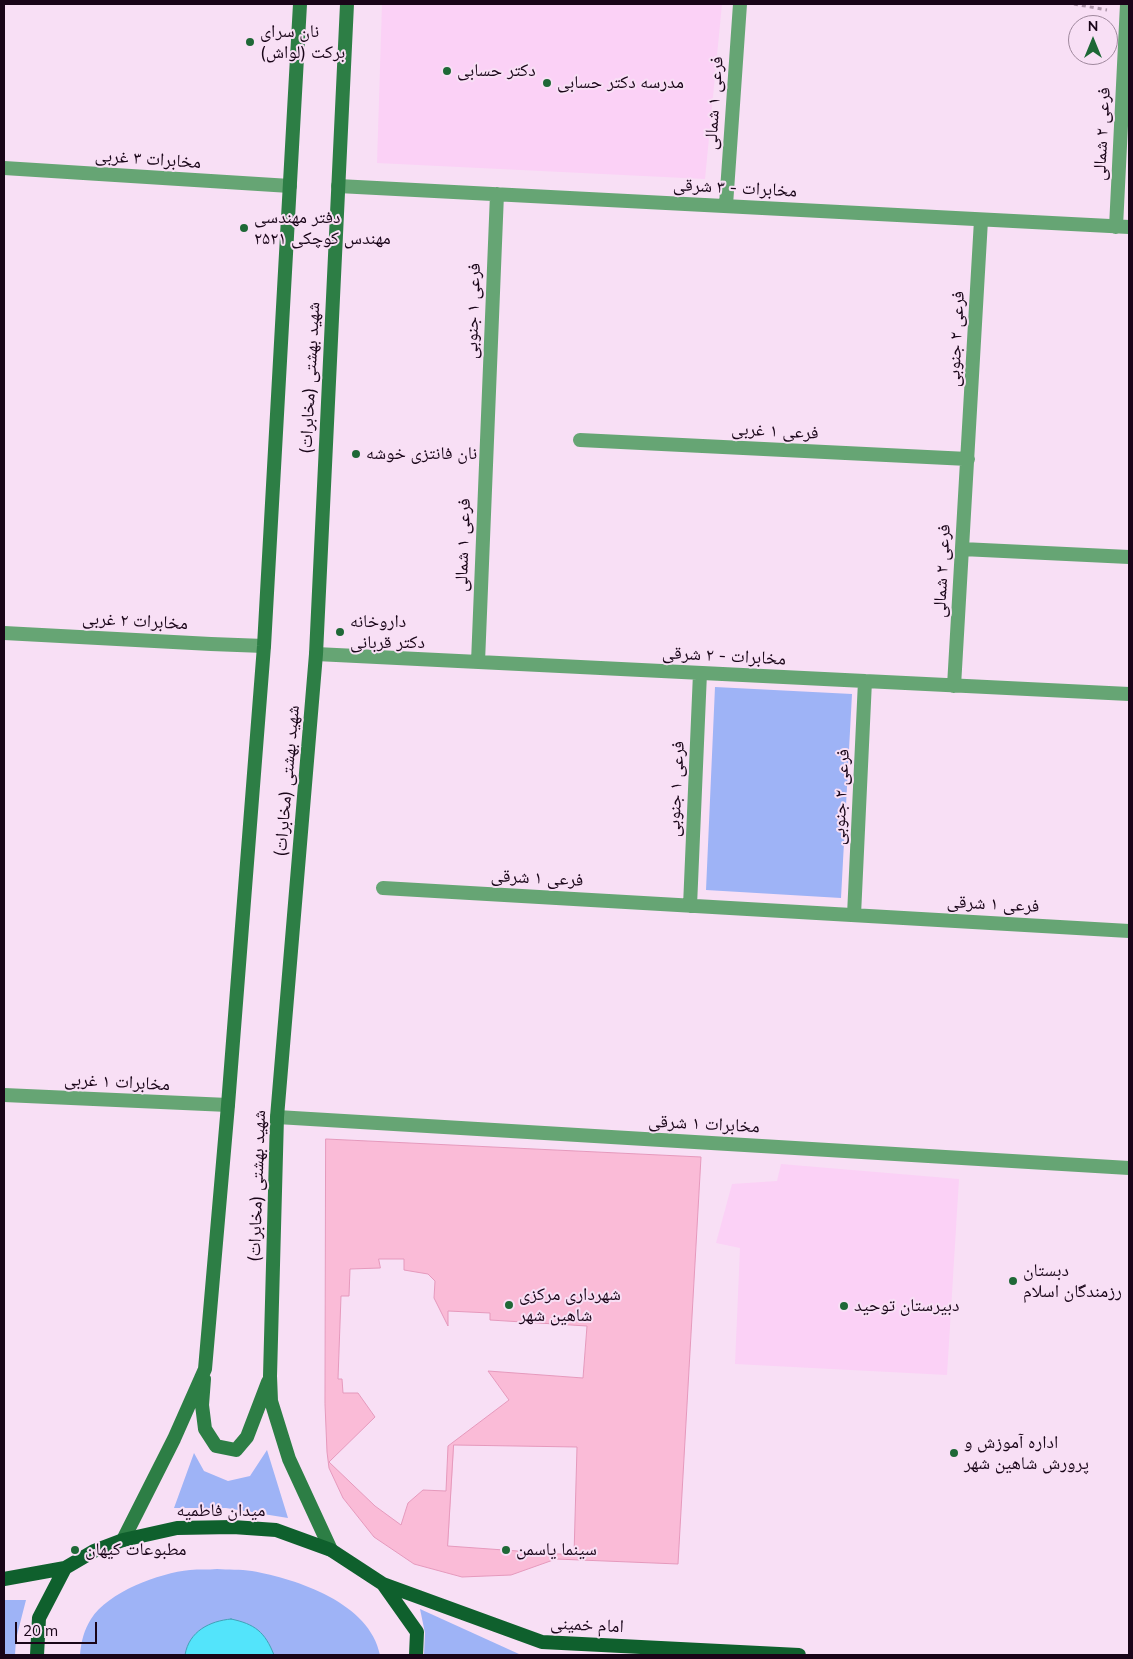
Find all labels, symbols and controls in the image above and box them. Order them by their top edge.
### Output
north arrow [1068,15,1118,65]
text: N [1088,17,1098,35]
place label: نان سرای برکت (لواش) [260,21,345,64]
marker: نان سرای برکت (لواش) [244,36,256,48]
street label: فرعی ۱ شمالی [700,55,728,151]
place label: دکتر حسابی [457,60,536,82]
marker: دکتر حسابی [441,65,453,77]
place label: مدرسه دکتر حسابی [557,72,684,94]
marker: مدرسه دکتر حسابی [541,77,553,89]
street label: فرعی ۲ شمالی [1089,87,1115,181]
street label: مخابرات ۳ غربی [94,145,202,173]
street label: مخابرات - ۳ شرقی [672,174,798,202]
place label: دفتر مهندسی ۲۵۲۱ مهندس کوچکی [254,207,391,250]
marker: دفتر مهندسی ۲۵۲۱ مهندس کوچکی [238,222,250,234]
street label: فرعی ۱ جنوبی [461,263,485,359]
street label: فرعی ۲ جنوبی [943,290,969,388]
street label: شهید بهشتی (مخابرات) [295,301,325,455]
street label: فرعی ۱ غربی [731,418,819,444]
place label: نان فانتزی خوشه [366,443,477,465]
marker: نان فانتزی خوشه [350,448,362,460]
street label: فرعی ۱ شمالی [451,498,475,592]
street label: فرعی ۲ شمالی [929,524,955,618]
street label: مخابرات ۲ غربی [81,607,189,635]
place label: داروخانه دکتر قربانی [350,611,425,654]
marker: داروخانه دکتر قربانی [334,626,346,638]
street label: مخابرات - ۲ شرقی [661,642,787,670]
street label: شهید بهشتی (مخابرات) [270,704,304,858]
street label: فرعی ۱ جنوبی [663,740,689,838]
street label: فرعی ۲ جنوبی [828,748,854,846]
street label: فرعی ۱ شرقی [490,865,584,891]
street label: فرعی ۱ شرقی [946,891,1040,917]
street label: مخابرات ۱ غربی [63,1068,171,1096]
street label: شهید بهشتی (مخابرات) [244,1110,270,1262]
street label: مخابرات ۱ شرقی [648,1110,760,1138]
place label: دبستان رزمندگان اسلام [1023,1260,1122,1302]
marker: دبستان رزمندگان اسلام [1007,1275,1019,1287]
place label: شهرداری مرکزی شاهین شهر [519,1284,621,1326]
place label: دبیرستان توحید [854,1295,959,1317]
marker: شهرداری مرکزی شاهین شهر [503,1299,515,1311]
marker: دبیرستان توحید [838,1300,850,1312]
place label: اداره آموزش و پرورش شاهین شهر [964,1432,1089,1475]
marker: اداره آموزش و پرورش شاهین شهر [948,1447,960,1459]
street label: میدان فاطمیه [177,1500,265,1522]
place label: مطبوعات کیهان [85,1539,186,1561]
place label: سینما یاسمن [516,1539,597,1561]
marker: مطبوعات کیهان [69,1544,81,1556]
marker: سینما یاسمن [500,1544,512,1556]
scale bar [18,1612,100,1644]
street label: امام خمینی [550,1612,624,1638]
text: 20 m [23,1621,58,1640]

